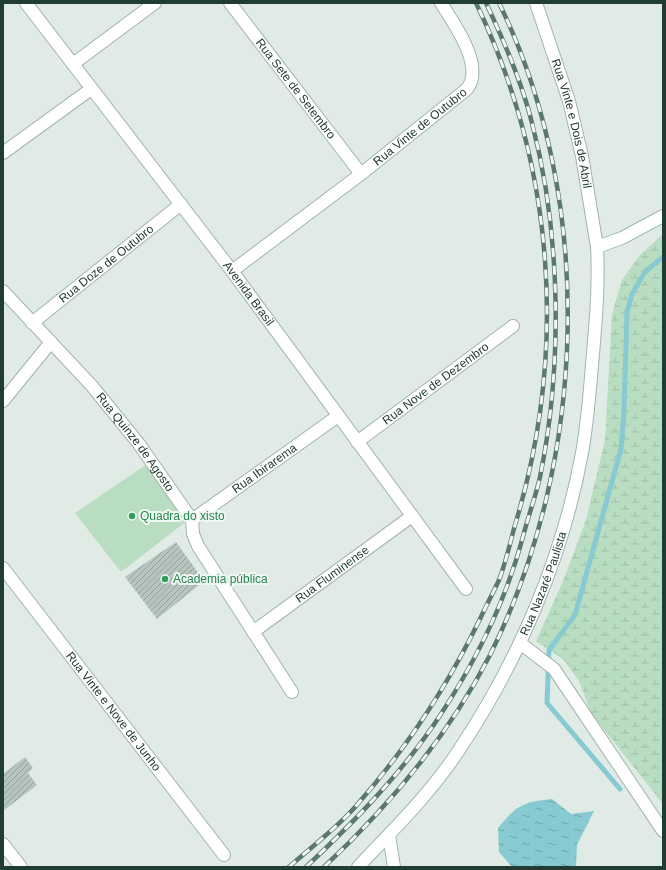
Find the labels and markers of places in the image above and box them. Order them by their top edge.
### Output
place label: Quadra do xisto [140,509,225,523]
marker: Quadra do xisto [127,511,137,521]
place label: Academia pública [173,572,268,586]
marker: Academia pública [160,574,170,584]

